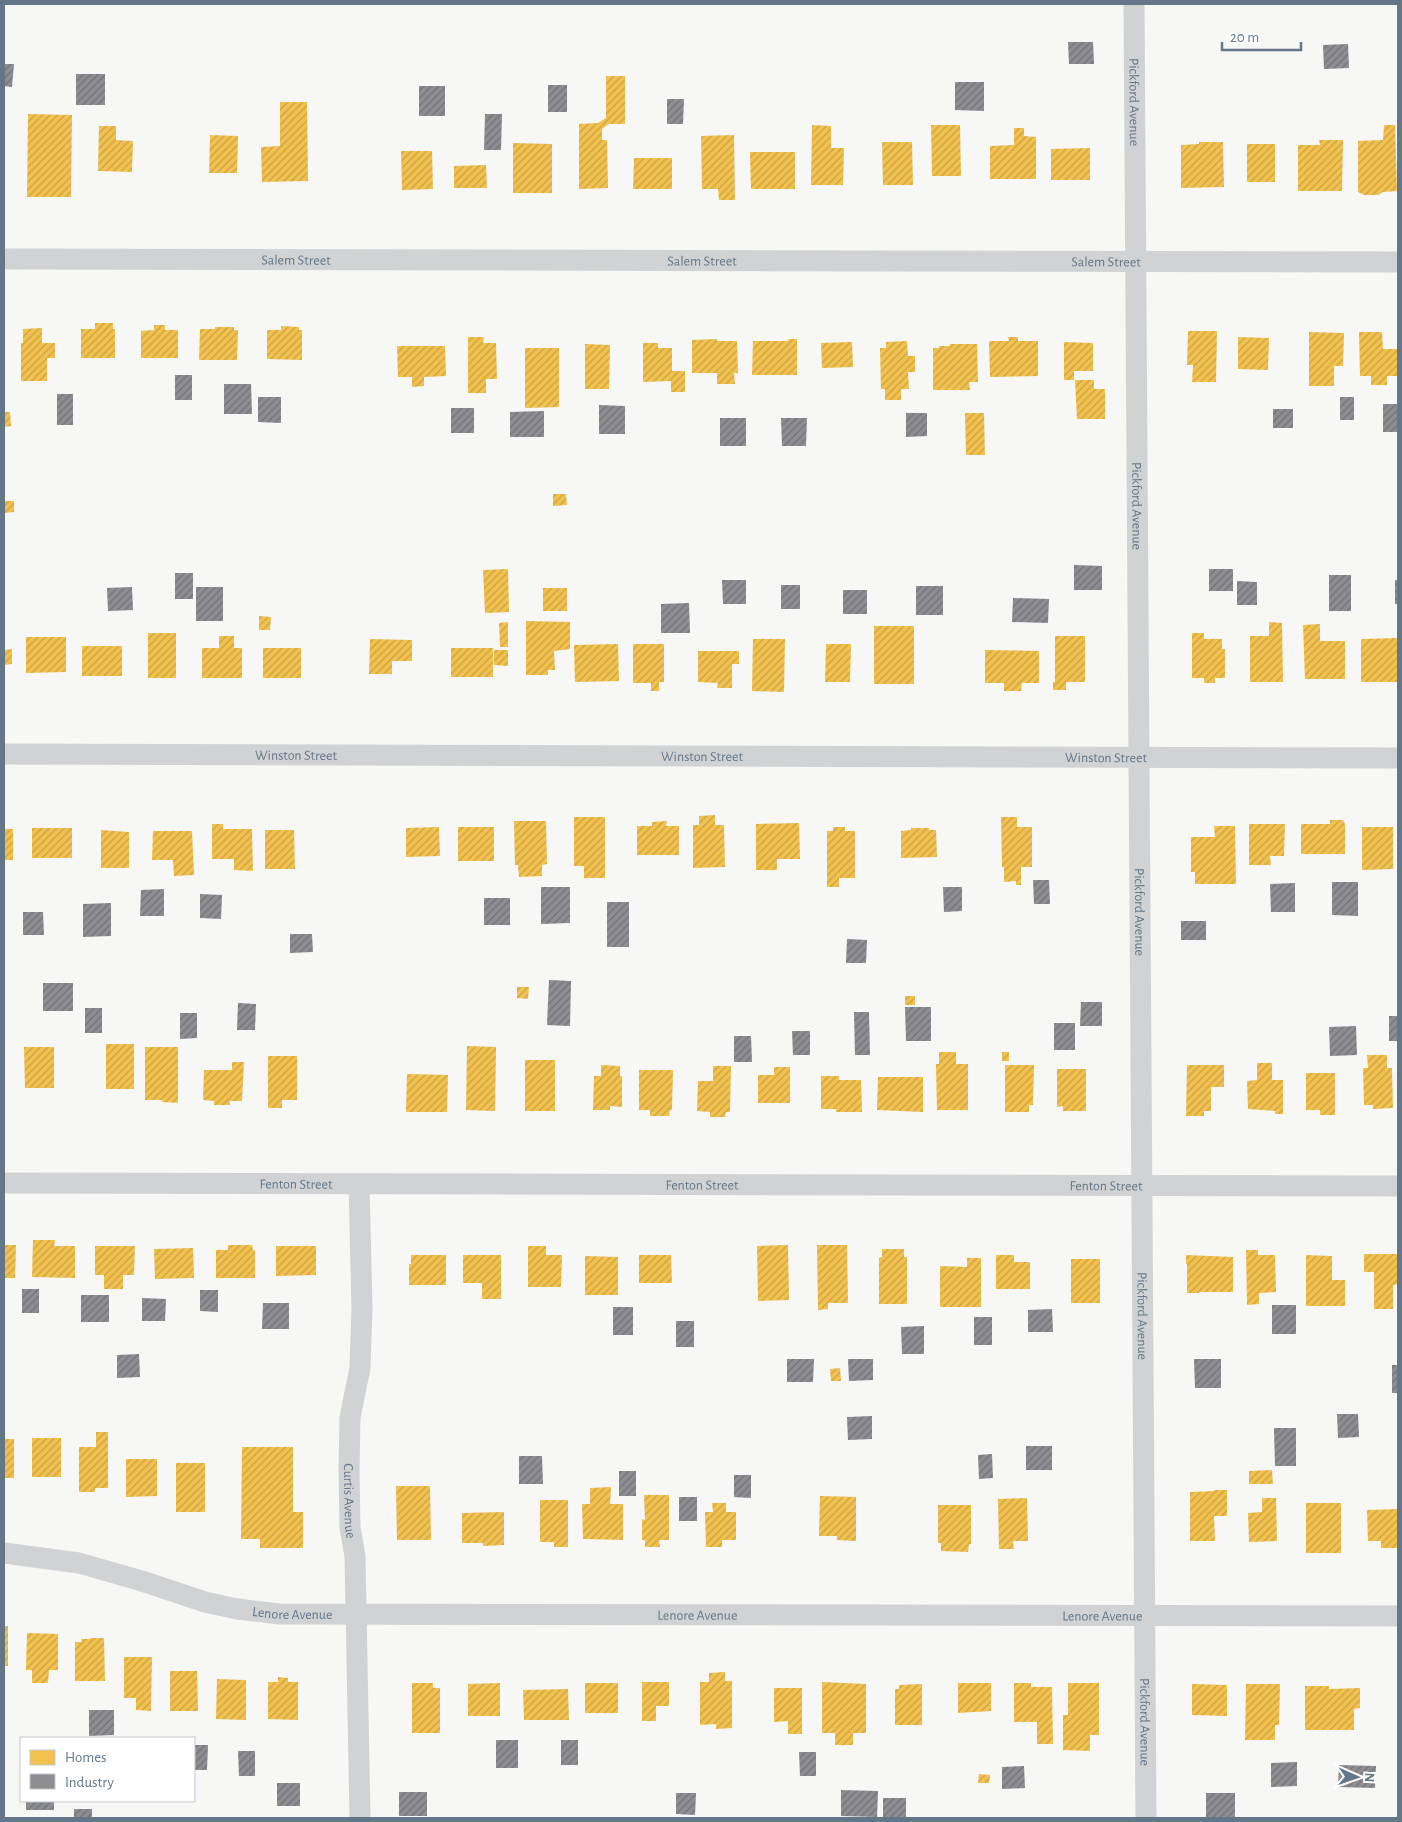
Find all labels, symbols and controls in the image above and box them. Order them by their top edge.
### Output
scale bar [1222,20,1301,52]
text: 20 m [1230,30,1259,45]
street label: Pickford Avenue [1126,58,1141,146]
street label: Salem Street [261,254,331,268]
street label: Salem Street [667,254,737,269]
street label: Salem Street [1071,255,1141,269]
street label: Pickford Avenue [1129,462,1144,550]
street label: Winston Street [255,749,337,763]
street label: Winston Street [661,750,743,764]
street label: Winston Street [1065,751,1147,765]
street label: Pickford Avenue [1132,868,1146,956]
street label: Fenton Street [260,1178,333,1192]
street label: Fenton Street [666,1178,739,1193]
street label: Fenton Street [1070,1179,1143,1193]
street label: Pickford Avenue [1134,1272,1149,1360]
street label: Curtis Avenue [341,1463,358,1540]
street label: Lenore Avenue [251,1605,332,1622]
street label: Lenore Avenue [657,1609,737,1623]
street label: Lenore Avenue [1062,1609,1142,1624]
street label: Pickford Avenue [1137,1678,1152,1766]
legend [20,1737,195,1802]
text: Homes [65,1750,107,1765]
north arrow [1332,1752,1382,1802]
text: N [1362,1772,1376,1783]
text: Industry [65,1775,114,1790]

